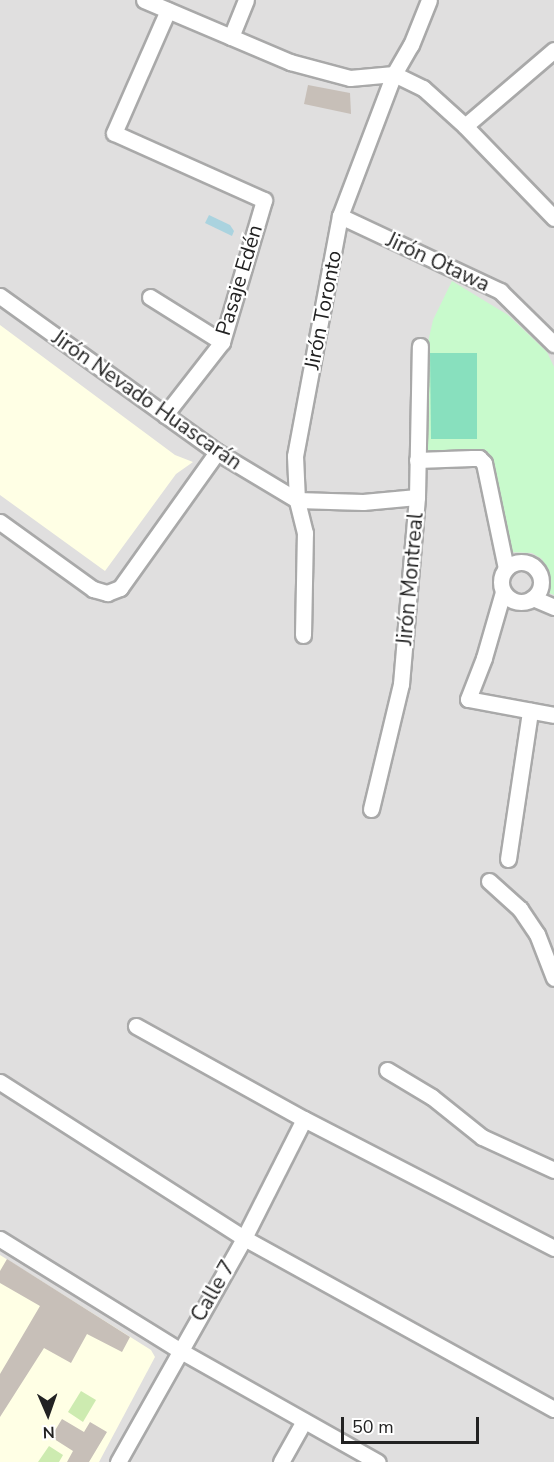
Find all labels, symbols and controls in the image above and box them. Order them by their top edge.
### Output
street label: Pasaje Edén [210,222,268,338]
street label: Jirón Otawa [382,227,494,297]
street label: Jirón Toronto [299,248,347,372]
street label: Jirón Nevado Huascarán [47,325,247,475]
street label: Jirón Montreal [392,512,428,646]
street label: Calle 7 [185,1256,241,1326]
north arrow [18,1384,78,1444]
scale bar [344,1405,482,1443]
text: 50 m [352,1415,394,1439]
text: N [42,1421,55,1443]

